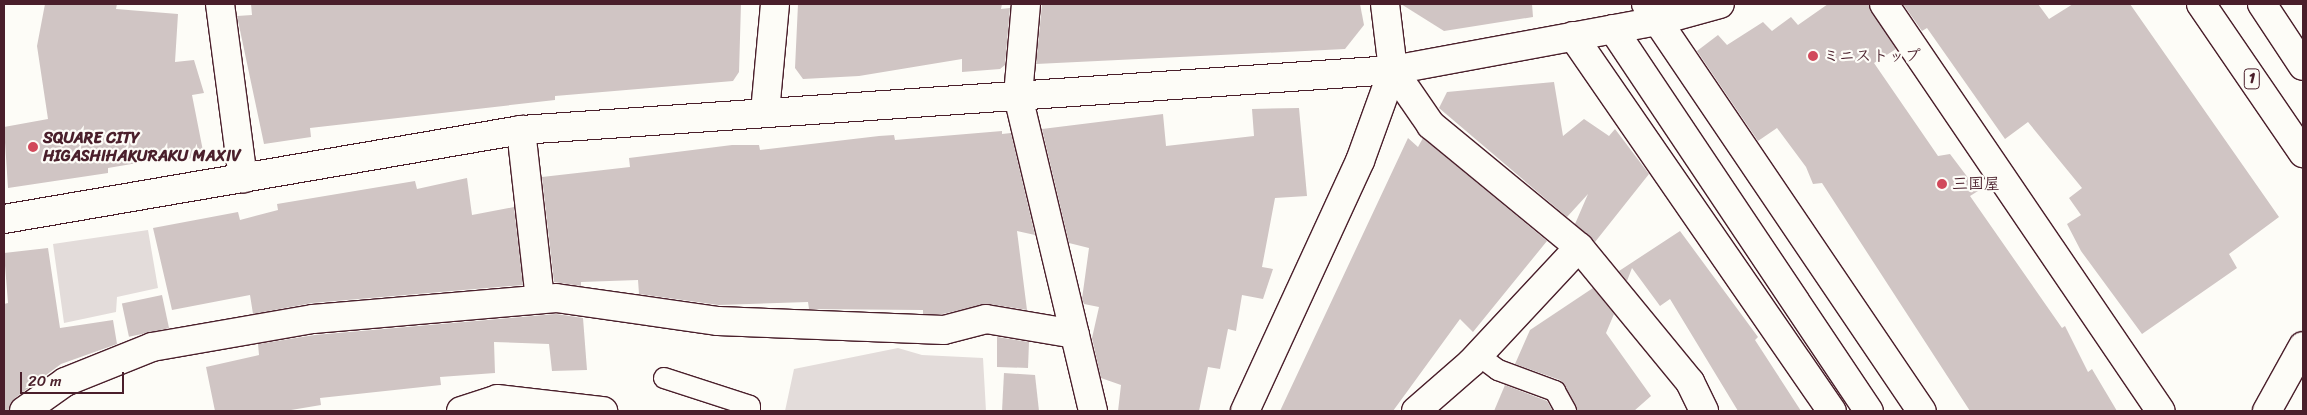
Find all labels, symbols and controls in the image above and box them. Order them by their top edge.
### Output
place label: ミニストップ [1823,46,1919,66]
marker: ミニストップ [1807,50,1819,62]
road number: 1 [2243,66,2261,92]
place label: SQUARE CITY HIGASHIHAKURAKU MAXIV [43,128,241,166]
marker: SQUARE CITY HIGASHIHAKURAKU MAXIV [27,141,39,153]
place label: 三国屋 [1952,174,2000,194]
marker: 三国屋 [1936,178,1948,190]
scale bar [22,362,126,394]
text: 20 m [28,368,62,394]

